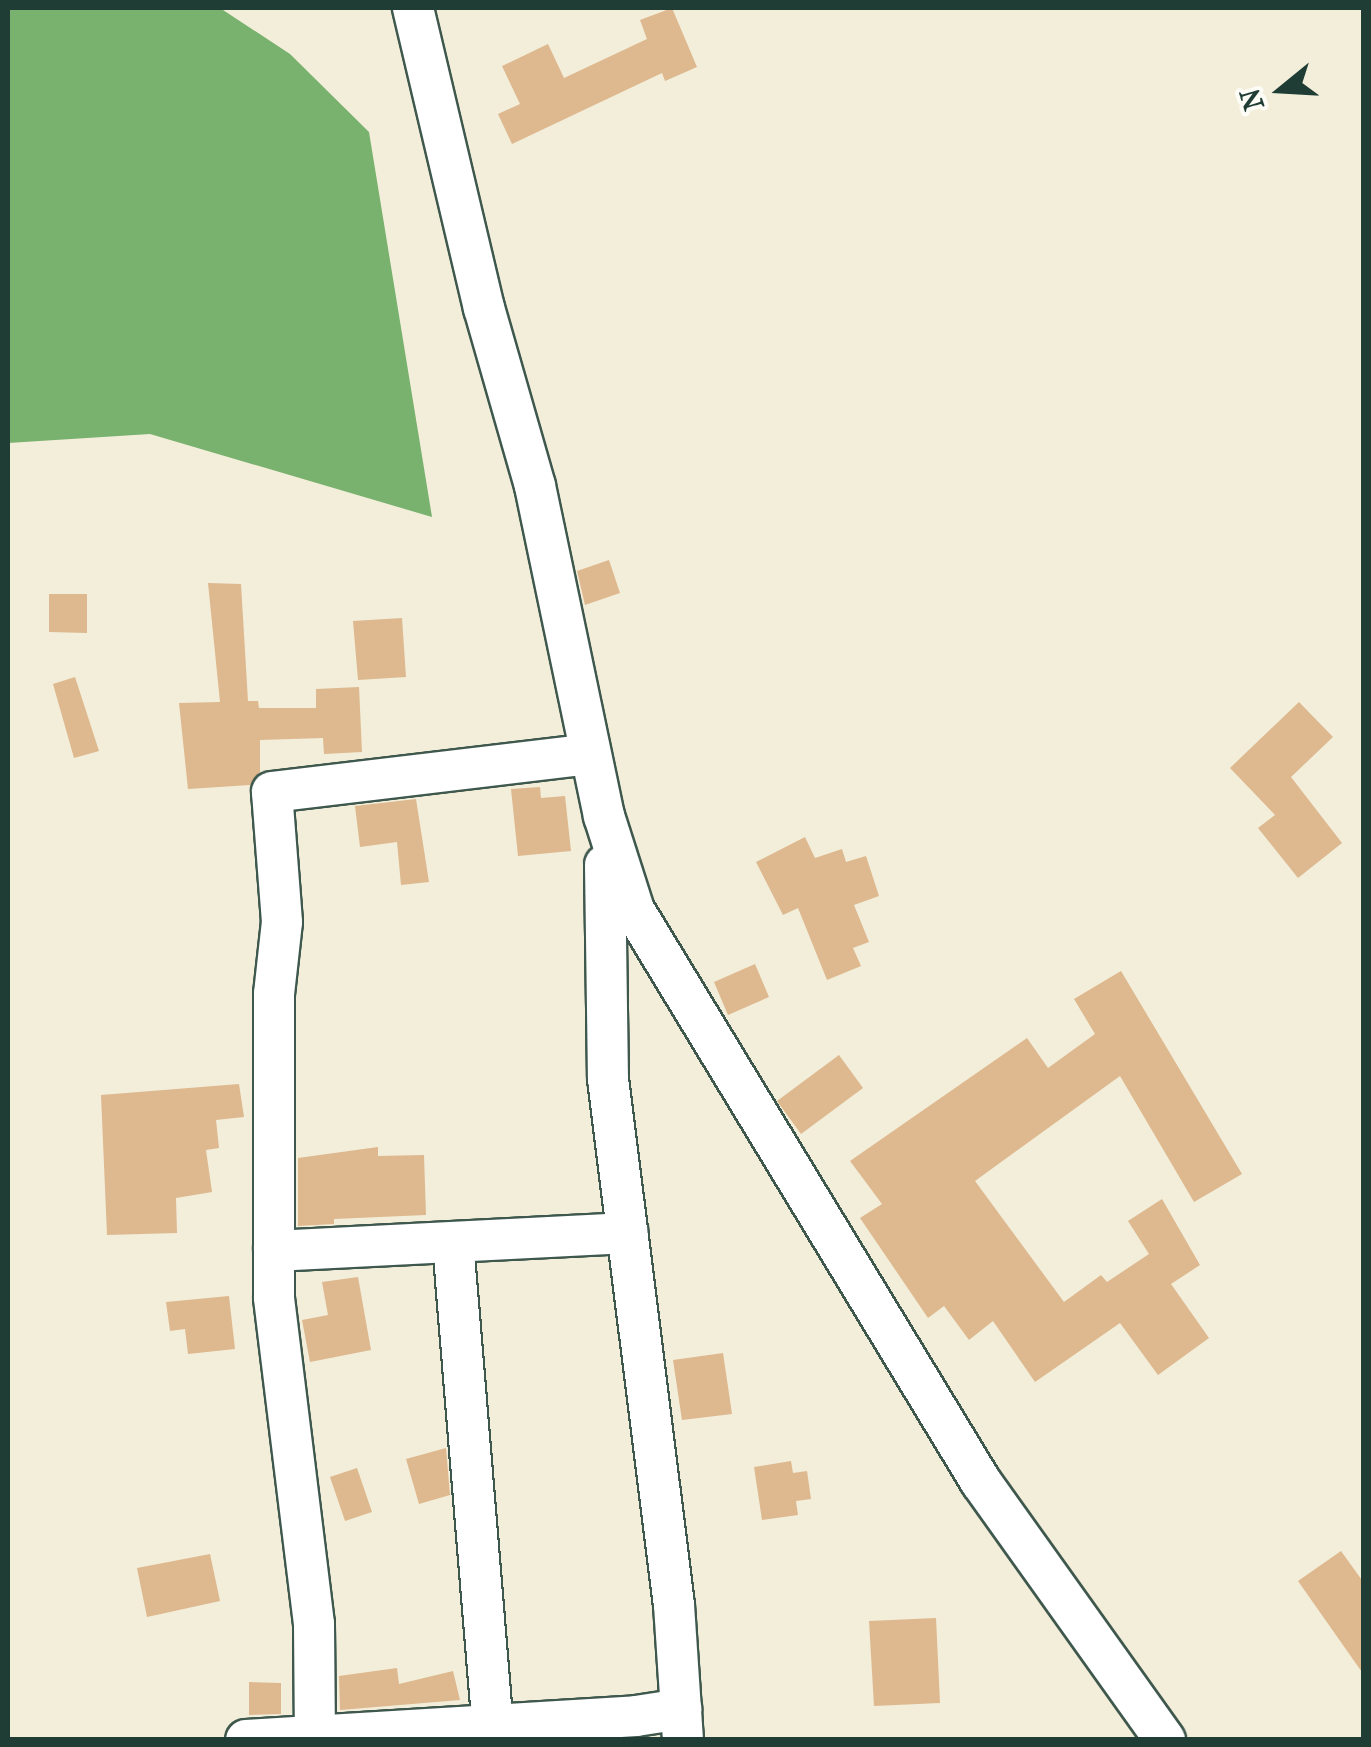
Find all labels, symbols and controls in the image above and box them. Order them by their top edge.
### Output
north arrow [1231,40,1331,140]
text: N [1233,84,1271,115]

